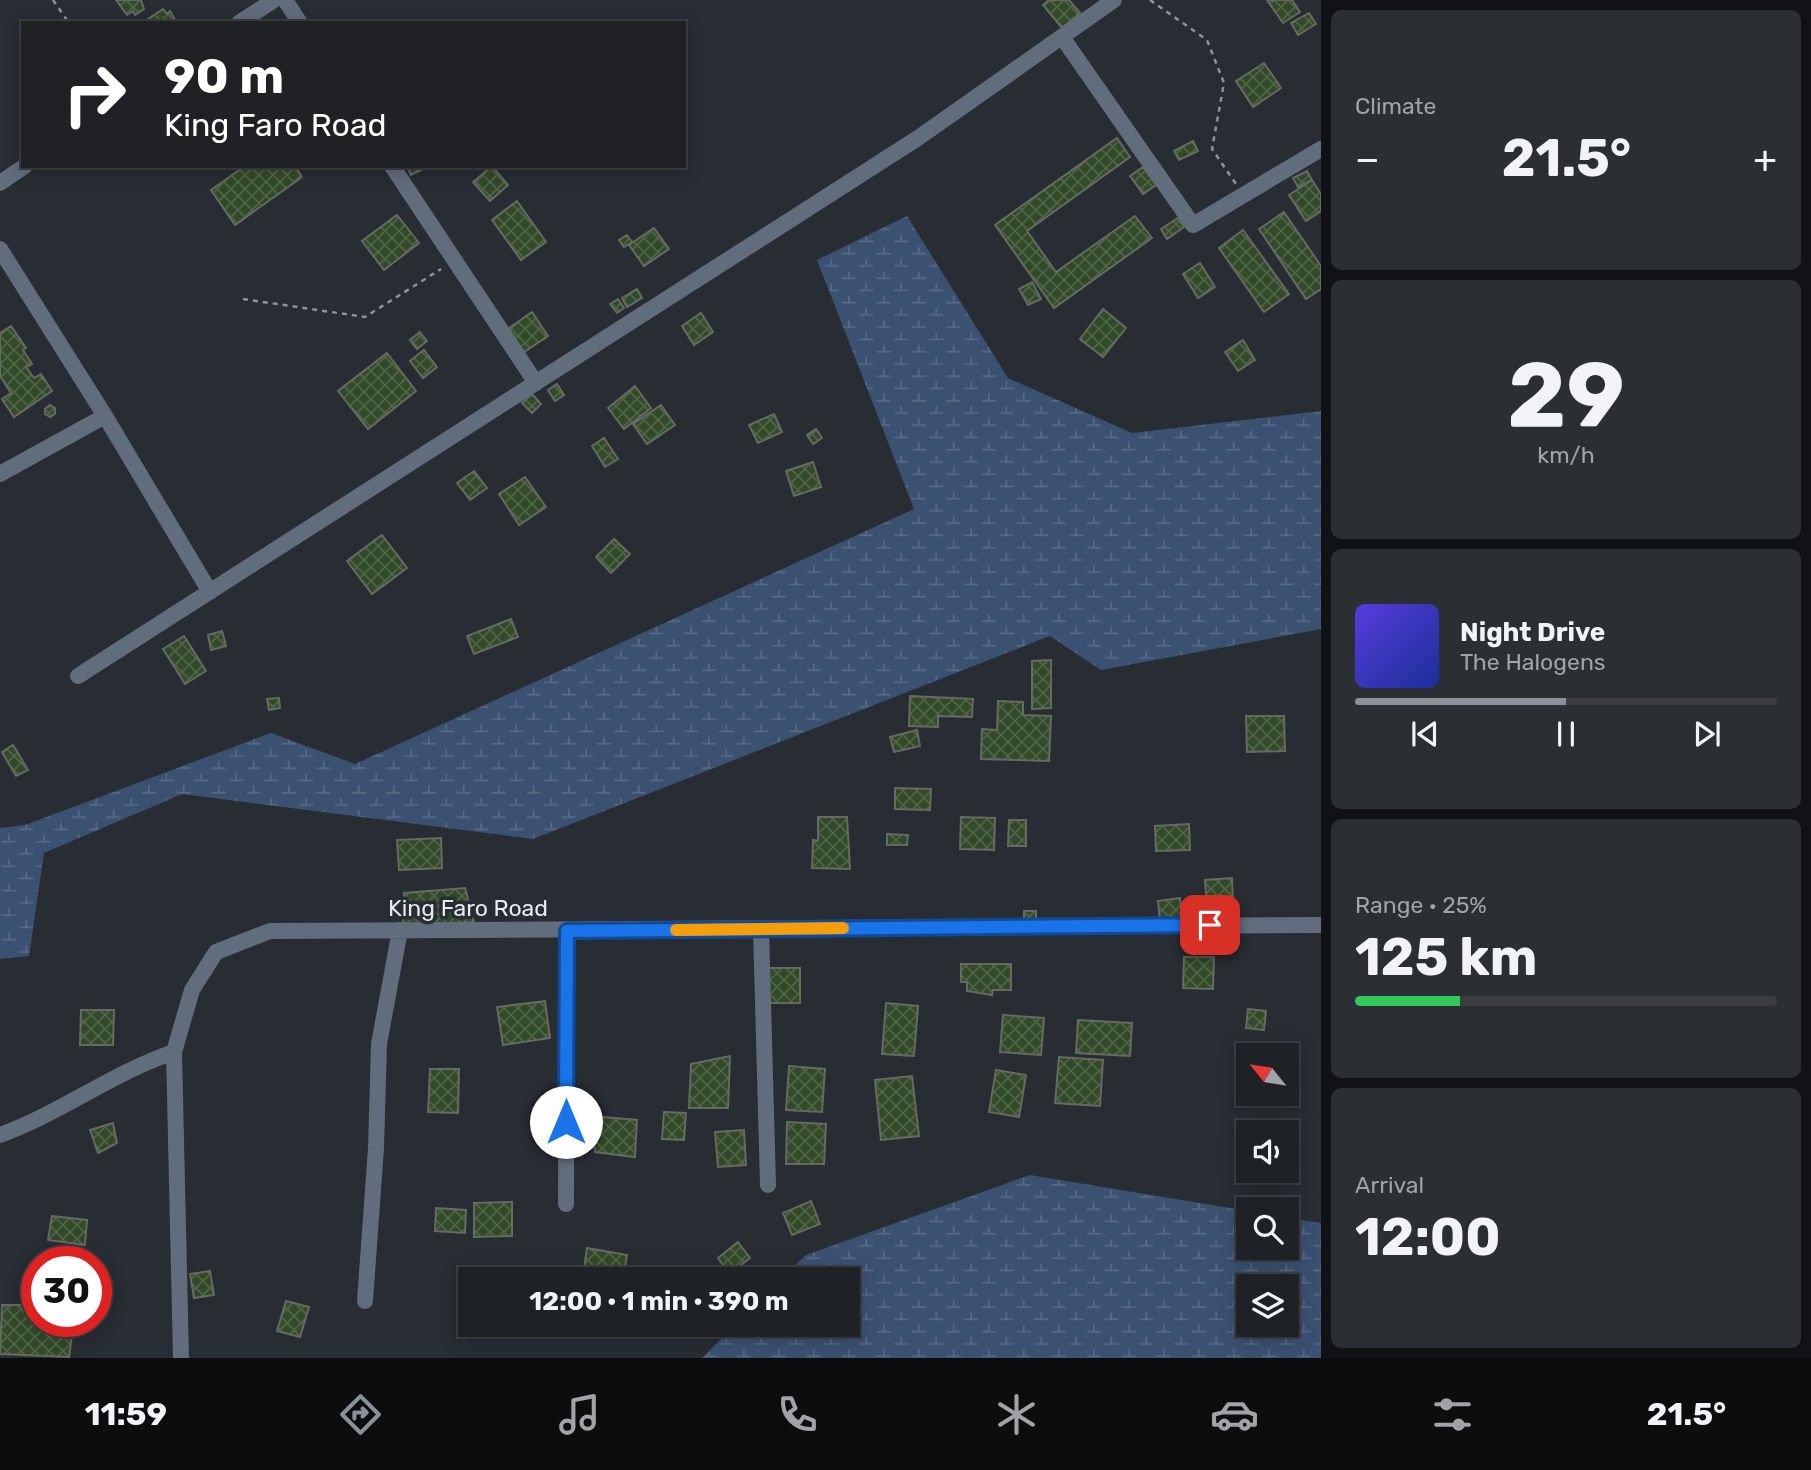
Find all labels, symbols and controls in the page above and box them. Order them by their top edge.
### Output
text: 90 m [164,47,284,105]
icon: right [49,49,140,140]
text: Climate [1355,92,1436,120]
text: King Faro Road [164,106,387,144]
text: 21.5° [1502,127,1631,189]
text: − [1355,136,1380,182]
text: + [1753,136,1777,182]
text: 29 [1507,341,1625,449]
text: km/h [1537,441,1595,469]
text: Night Drive [1460,617,1605,648]
text: The Halogens [1460,648,1606,676]
icon: previous [1406,715,1444,753]
icon: pause [1547,715,1585,753]
icon: next [1688,715,1726,753]
text: Range · 25% [1355,891,1487,919]
street label: King Faro Road [388,894,548,922]
pin [1180,895,1240,955]
icon: arrive [1191,906,1229,944]
text: 125 km [1355,926,1537,988]
north arrow [1236,1043,1298,1106]
map controls [1236,1043,1299,1337]
position arrow [529,1085,603,1159]
button: sound [1236,1120,1299,1183]
text: Arrival [1355,1171,1424,1199]
button: search [1236,1197,1299,1260]
text: 12:00 [1355,1206,1501,1268]
speed limit sign: 30 [21,1246,112,1337]
button: layers [1236,1274,1299,1337]
text: 12:00 · 1 min · 390 m [529,1286,789,1317]
icon: directions [336,1390,385,1439]
icon: music [555,1390,604,1439]
icon: phone [773,1390,822,1439]
icon: climate [992,1390,1041,1439]
icon: car [1210,1390,1259,1439]
icon: filters [1428,1390,1477,1439]
text: 11:59 [85,1395,167,1433]
text: 21.5° [1647,1395,1726,1433]

